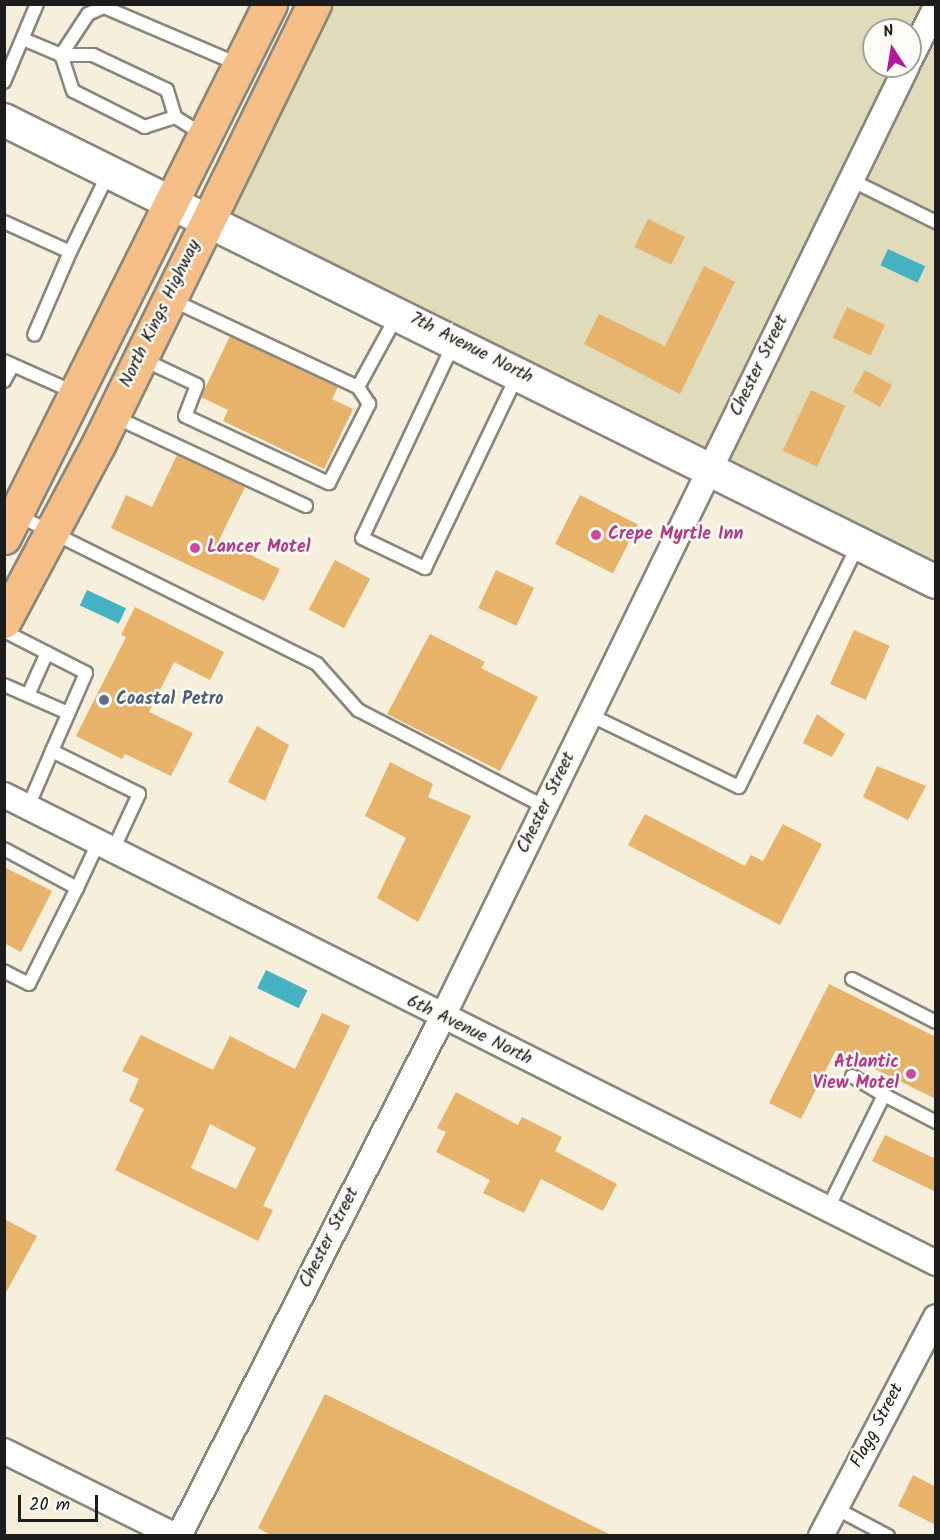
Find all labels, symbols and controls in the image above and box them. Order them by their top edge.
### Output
north arrow [862,18,922,78]
text: N [881,19,896,45]
street label: North Kings Highway [116,237,206,391]
street label: 7th Avenue North [406,309,536,389]
street label: Chester Street [726,312,794,420]
place label: Crepe Myrtle Inn [608,524,743,546]
marker: Crepe Myrtle Inn [589,528,603,542]
place label: Lancer Motel [207,537,311,559]
marker: Lancer Motel [188,541,202,555]
place label: Coastal Petro [116,689,223,711]
marker: Coastal Petro [97,693,111,707]
street label: Chester Street [513,749,581,857]
street label: 6th Avenue North [403,991,535,1071]
place label: Atlantic View Motel [813,1053,899,1096]
marker: Atlantic View Motel [904,1067,918,1081]
street label: Chester Street [295,1184,365,1292]
street label: Flagg Street [847,1380,909,1472]
scale bar [21,1483,100,1521]
text: 20 m [29,1491,70,1520]

